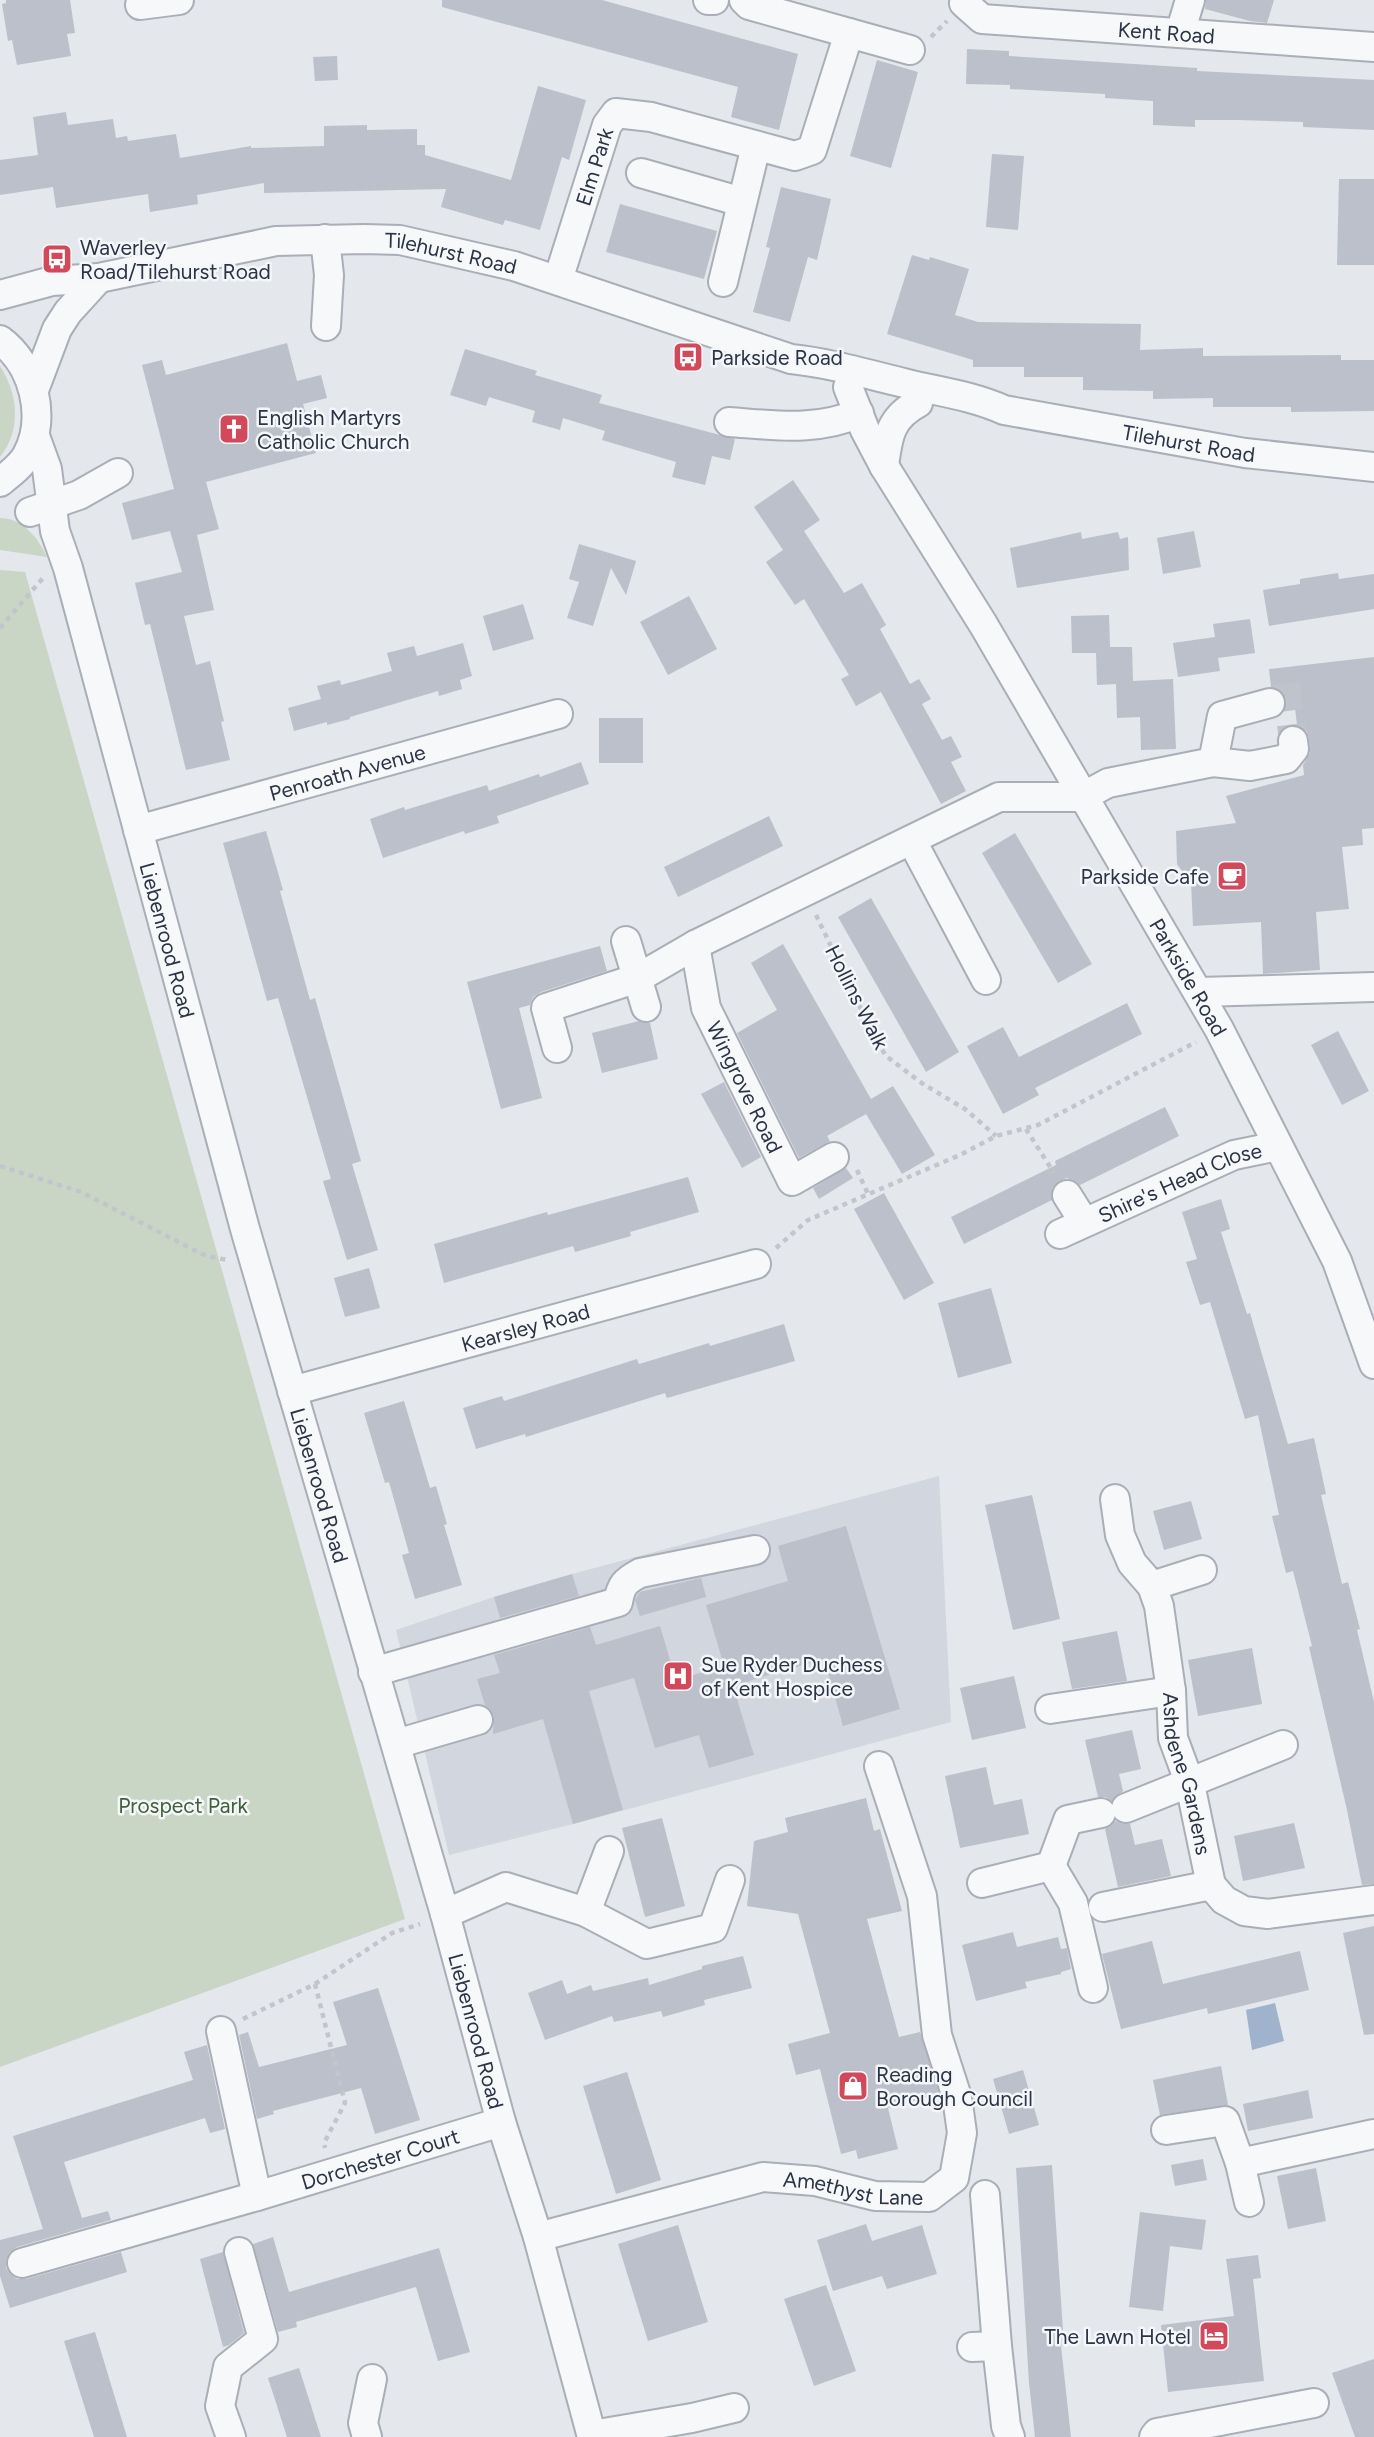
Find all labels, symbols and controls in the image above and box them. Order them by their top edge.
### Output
street label: Kent Road [1117,16,1216,48]
street label: Elm Park [570,124,618,208]
street label: Tilehurst Road [385,227,519,279]
place label: Waverley Road/Tilehurst Road [80,235,271,284]
bus stop icon: Waverley Road/Tilehurst Road [40,242,74,276]
bus stop icon: Parkside Road [671,340,705,374]
place label: Parkside Road [711,345,843,370]
place label: English Martyrs Catholic Church [257,405,409,454]
church icon: English Martyrs Catholic Church [217,412,251,446]
street label: Tilehurst Road [1120,419,1256,467]
street label: Penroath Avenue [266,739,428,806]
street label: Liebenrood Road [135,859,200,1021]
cafe icon: Parkside Cafe [1215,859,1249,893]
place label: Parkside Cafe [1080,864,1209,889]
street label: Parkside Road [1145,914,1233,1040]
street label: Hollins Walk [820,941,894,1054]
street label: Wingrove Road [702,1017,788,1157]
street label: Shire's Head Close [1094,1137,1264,1228]
street label: Kearsley Road [458,1298,592,1357]
street label: Liebenrood Road [285,1405,354,1566]
place label: Sue Ryder Duchess of Kent Hospice [701,1652,882,1701]
hospital icon: Sue Ryder Duchess of Kent Hospice [661,1659,695,1693]
street label: Ashdene Gardens [1159,1692,1217,1857]
park label: Prospect Park [118,1793,249,1818]
street label: Liebenrood Road [444,1951,509,2112]
place label: Reading Borough Council [876,2062,1033,2111]
shop icon: Reading Borough Council [836,2069,870,2103]
street label: Dorchester Court [298,2123,462,2194]
street label: Amethyst Lane [782,2166,923,2209]
hotel icon: The Lawn Hotel [1197,2319,1231,2353]
place label: The Lawn Hotel [1044,2324,1191,2349]

